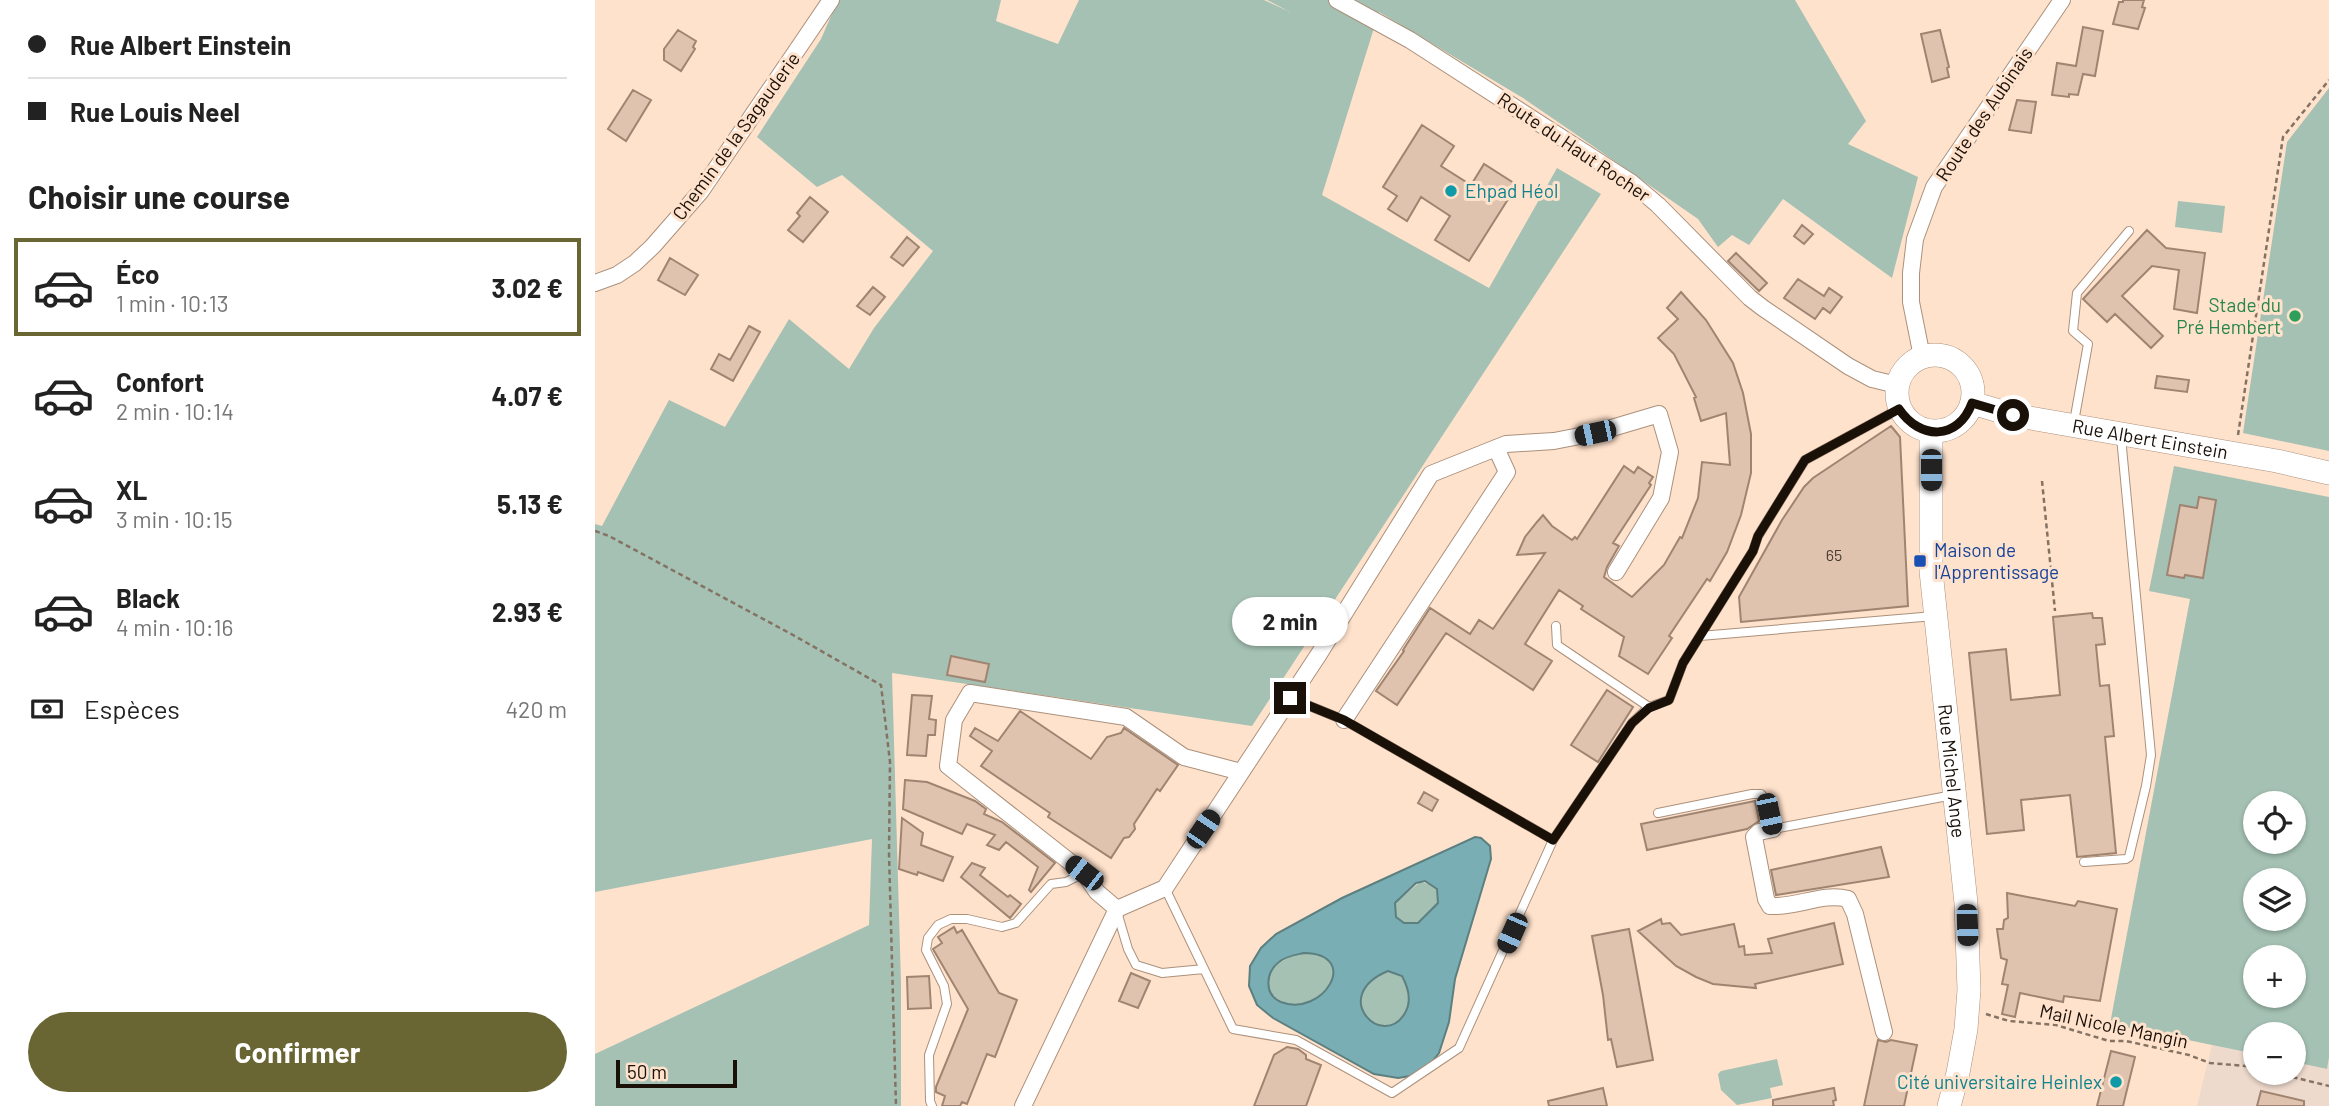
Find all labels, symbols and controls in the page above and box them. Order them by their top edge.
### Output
text: Rue Albert Einstein [70,29,291,60]
street label: Route des Aubinais [1930,42,2037,185]
street label: Chemin de la Sagauderie [667,47,804,224]
street label: Route du Haut Rocher [1494,87,1655,206]
text: Rue Louis Neel [70,96,240,127]
text: Choisir une course [28,177,290,215]
place label: Ehpad Héol [1465,179,1558,202]
marker: Ehpad Héol [1443,183,1459,199]
icon: car [32,256,95,319]
text: Éco [116,258,159,289]
text: 3.02 € [492,272,563,303]
text: 1 min · 10:13 [116,289,229,317]
place label: Stade du Pré Hembert [2176,293,2281,338]
marker: Stade du Pré Hembert [2287,308,2303,324]
icon: car [32,364,95,427]
text: Confort [116,366,204,397]
text: 4.07 € [492,380,563,411]
text: 2 min · 10:14 [116,397,234,425]
route start [1997,399,2029,431]
street label: Rue Albert Einstein [2071,414,2230,463]
car [1573,418,1618,448]
car [1921,449,1942,491]
icon: car [32,472,95,535]
text: XL [116,474,147,505]
text: 5.13 € [497,488,563,519]
text: 3 min · 10:15 [116,505,232,533]
place label: Maison de l'Apprentissage [1934,538,2059,583]
house number: 65 [1826,545,1842,564]
marker: Maison de l'Apprentissage [1912,553,1928,569]
icon: car [32,580,95,643]
text: Black [116,582,180,613]
text: 2.93 € [492,596,563,627]
callout: 2 min [1232,596,1348,646]
text: 2 min [1262,607,1318,635]
text: 4 min · 10:16 [116,613,233,641]
route end [1274,682,1306,714]
icon: cash [28,690,66,728]
text: Espèces [84,693,180,724]
text: 420 m [505,695,567,723]
street label: Rue Michel Ange [1934,703,1971,839]
car [1755,791,1784,837]
map controls [2243,791,2306,1085]
button: locate [2243,791,2306,854]
car [1183,806,1224,852]
car [1061,852,1108,894]
button: layers [2243,868,2306,931]
car [1956,904,1979,946]
car [1494,910,1531,956]
button: + [2243,945,2306,1008]
street label: Mail Nicole Mangin [2038,999,2190,1052]
button: Confirmer [28,1012,567,1092]
button: − [2243,1022,2306,1085]
scale bar [616,1057,737,1089]
text: 50 m [627,1060,667,1083]
place label: Cité universitaire Heinlex [1897,1070,2102,1093]
marker: Cité universitaire Heinlex [2108,1074,2124,1090]

